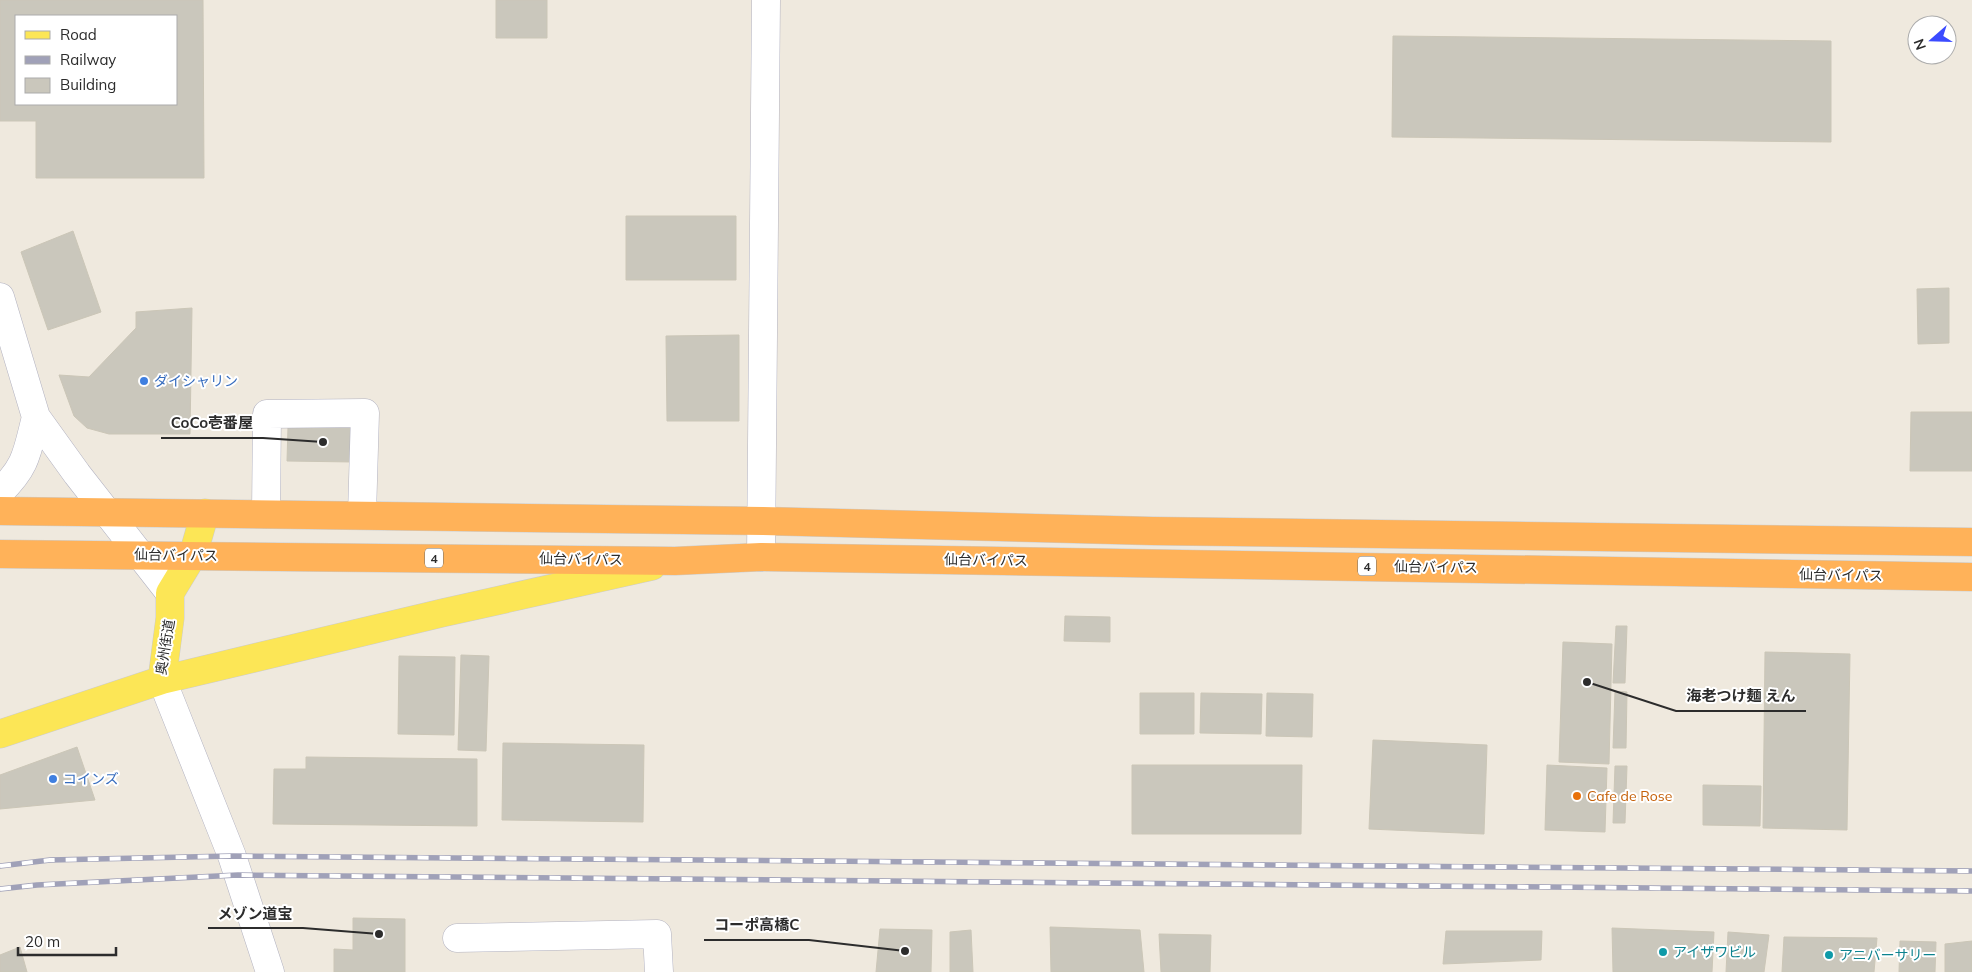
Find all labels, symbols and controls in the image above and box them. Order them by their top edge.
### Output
legend [15,15,178,105]
north arrow [1907,15,1957,65]
text: Road [60,25,97,44]
text: N [1910,36,1930,52]
text: Railway [60,50,116,69]
text: Building [60,75,116,94]
place label: ダイシャリン [154,372,238,390]
marker: ダイシャリン [138,375,150,387]
callout: CoCo壱番屋 [161,408,263,438]
text: CoCo壱番屋 [171,413,253,432]
street label: 仙台バイパス [134,545,218,565]
road number: 4 [425,548,443,568]
street label: 仙台バイパス [539,549,623,569]
street label: 仙台バイパス [944,550,1028,570]
road number: 4 [1358,556,1376,576]
street label: 仙台バイパス [1394,557,1478,577]
street label: 仙台バイパス [1799,565,1883,585]
street label: 奥州街道 [152,618,178,676]
callout: 海老つけ麺 えん [1676,681,1806,711]
text: 海老つけ麺 えん [1686,686,1796,705]
place label: コインズ [63,770,119,788]
marker: コインズ [47,773,59,785]
place label: Cafe de Rose [1587,787,1672,805]
marker: Cafe de Rose [1571,790,1583,802]
callout: メゾン道宝 [208,898,303,928]
text: メゾン道宝 [217,904,293,923]
callout: コーポ高橋C [704,910,809,940]
text: コーポ高橋C [714,915,800,934]
scale bar [18,924,115,956]
text: 20 m [25,932,60,951]
place label: アイザワビル [1673,943,1756,961]
marker: アイザワビル [1657,946,1669,958]
place label: アニバーサリー [1839,946,1936,964]
marker: アニバーサリー [1823,949,1835,961]

